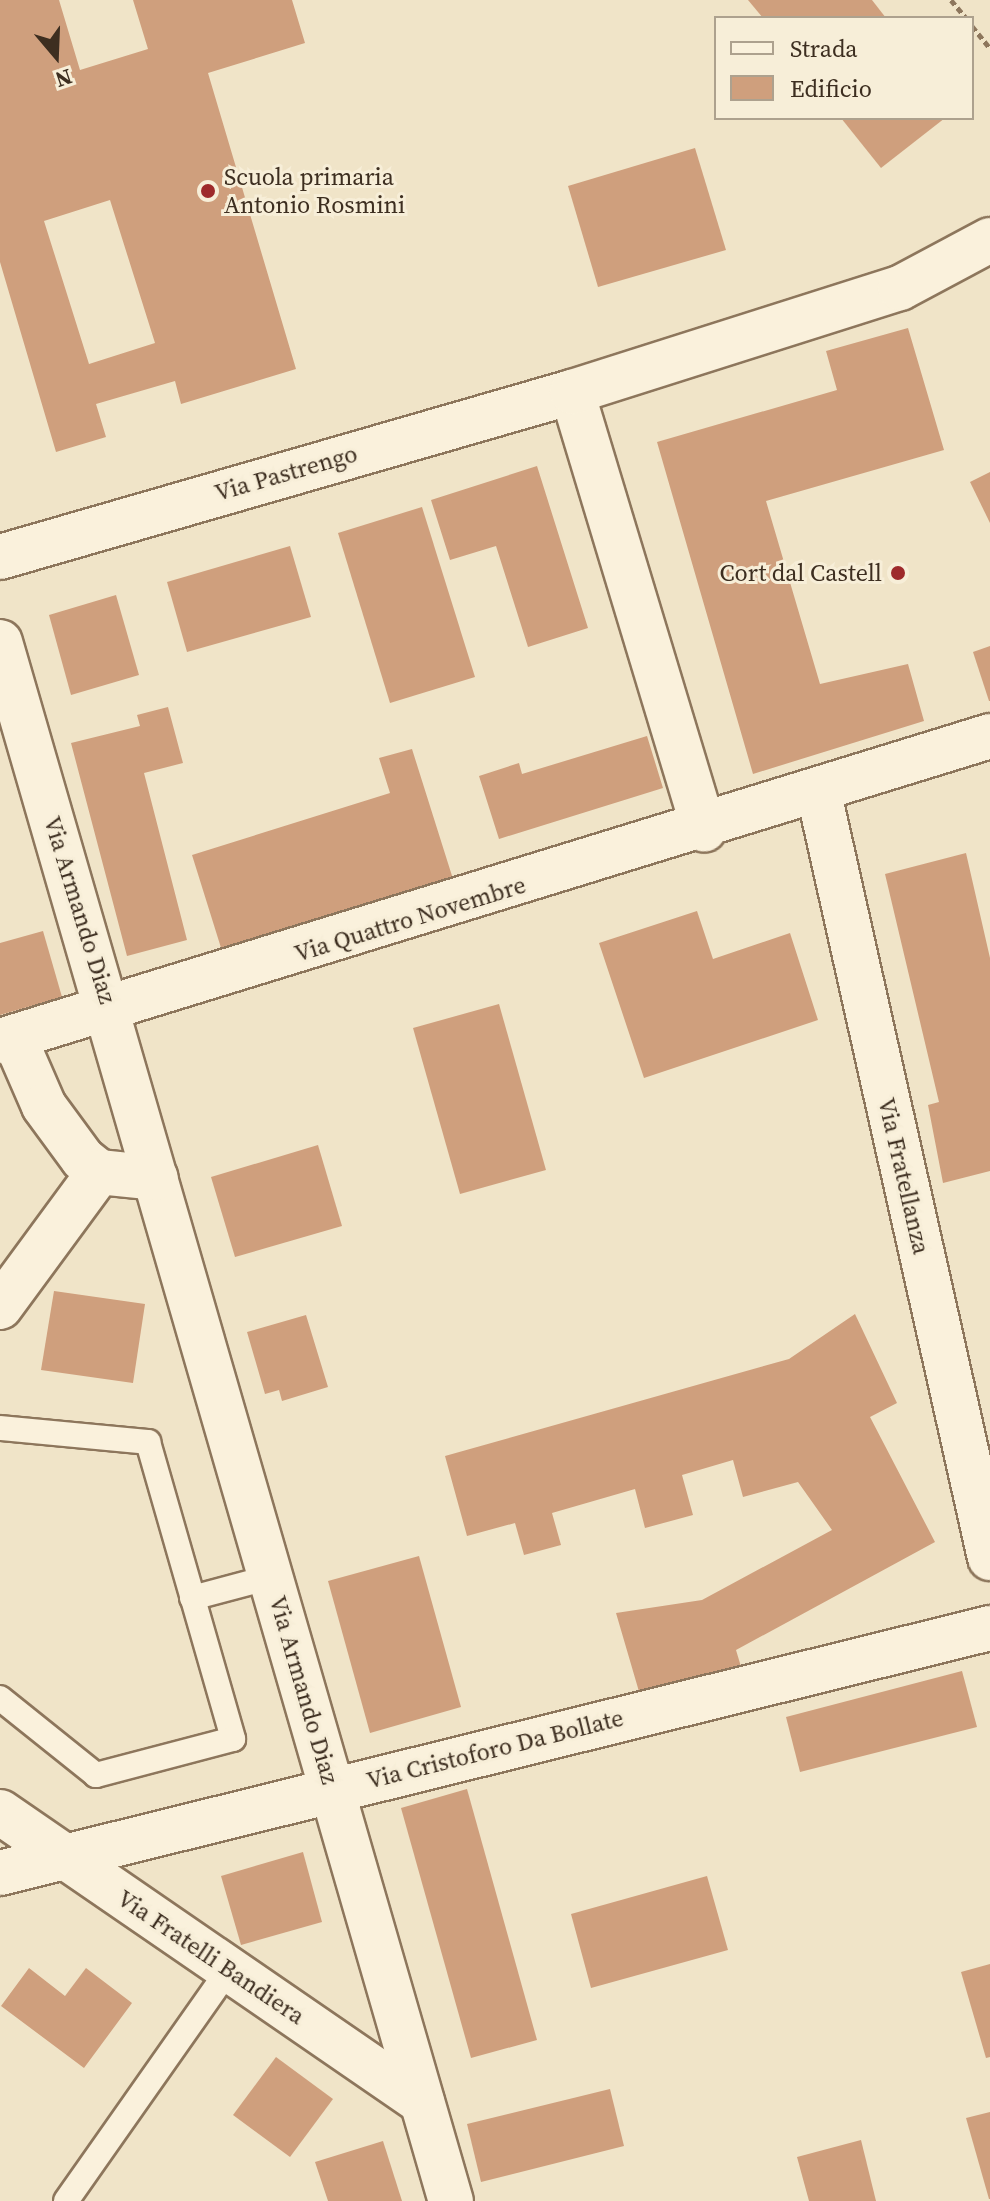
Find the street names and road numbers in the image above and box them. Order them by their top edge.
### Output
street label: Via Pastrengo [211,439,361,507]
street label: Via Armando Diaz [38,813,122,1007]
street label: Via Quattro Novembre [291,870,529,968]
street label: Via Fratellanza [872,1095,936,1257]
street label: Via Armando Diaz [263,1593,345,1787]
street label: Via Cristoforo Da Bollate [364,1703,626,1795]
street label: Via Fratelli Bandiera [112,1884,310,2030]

